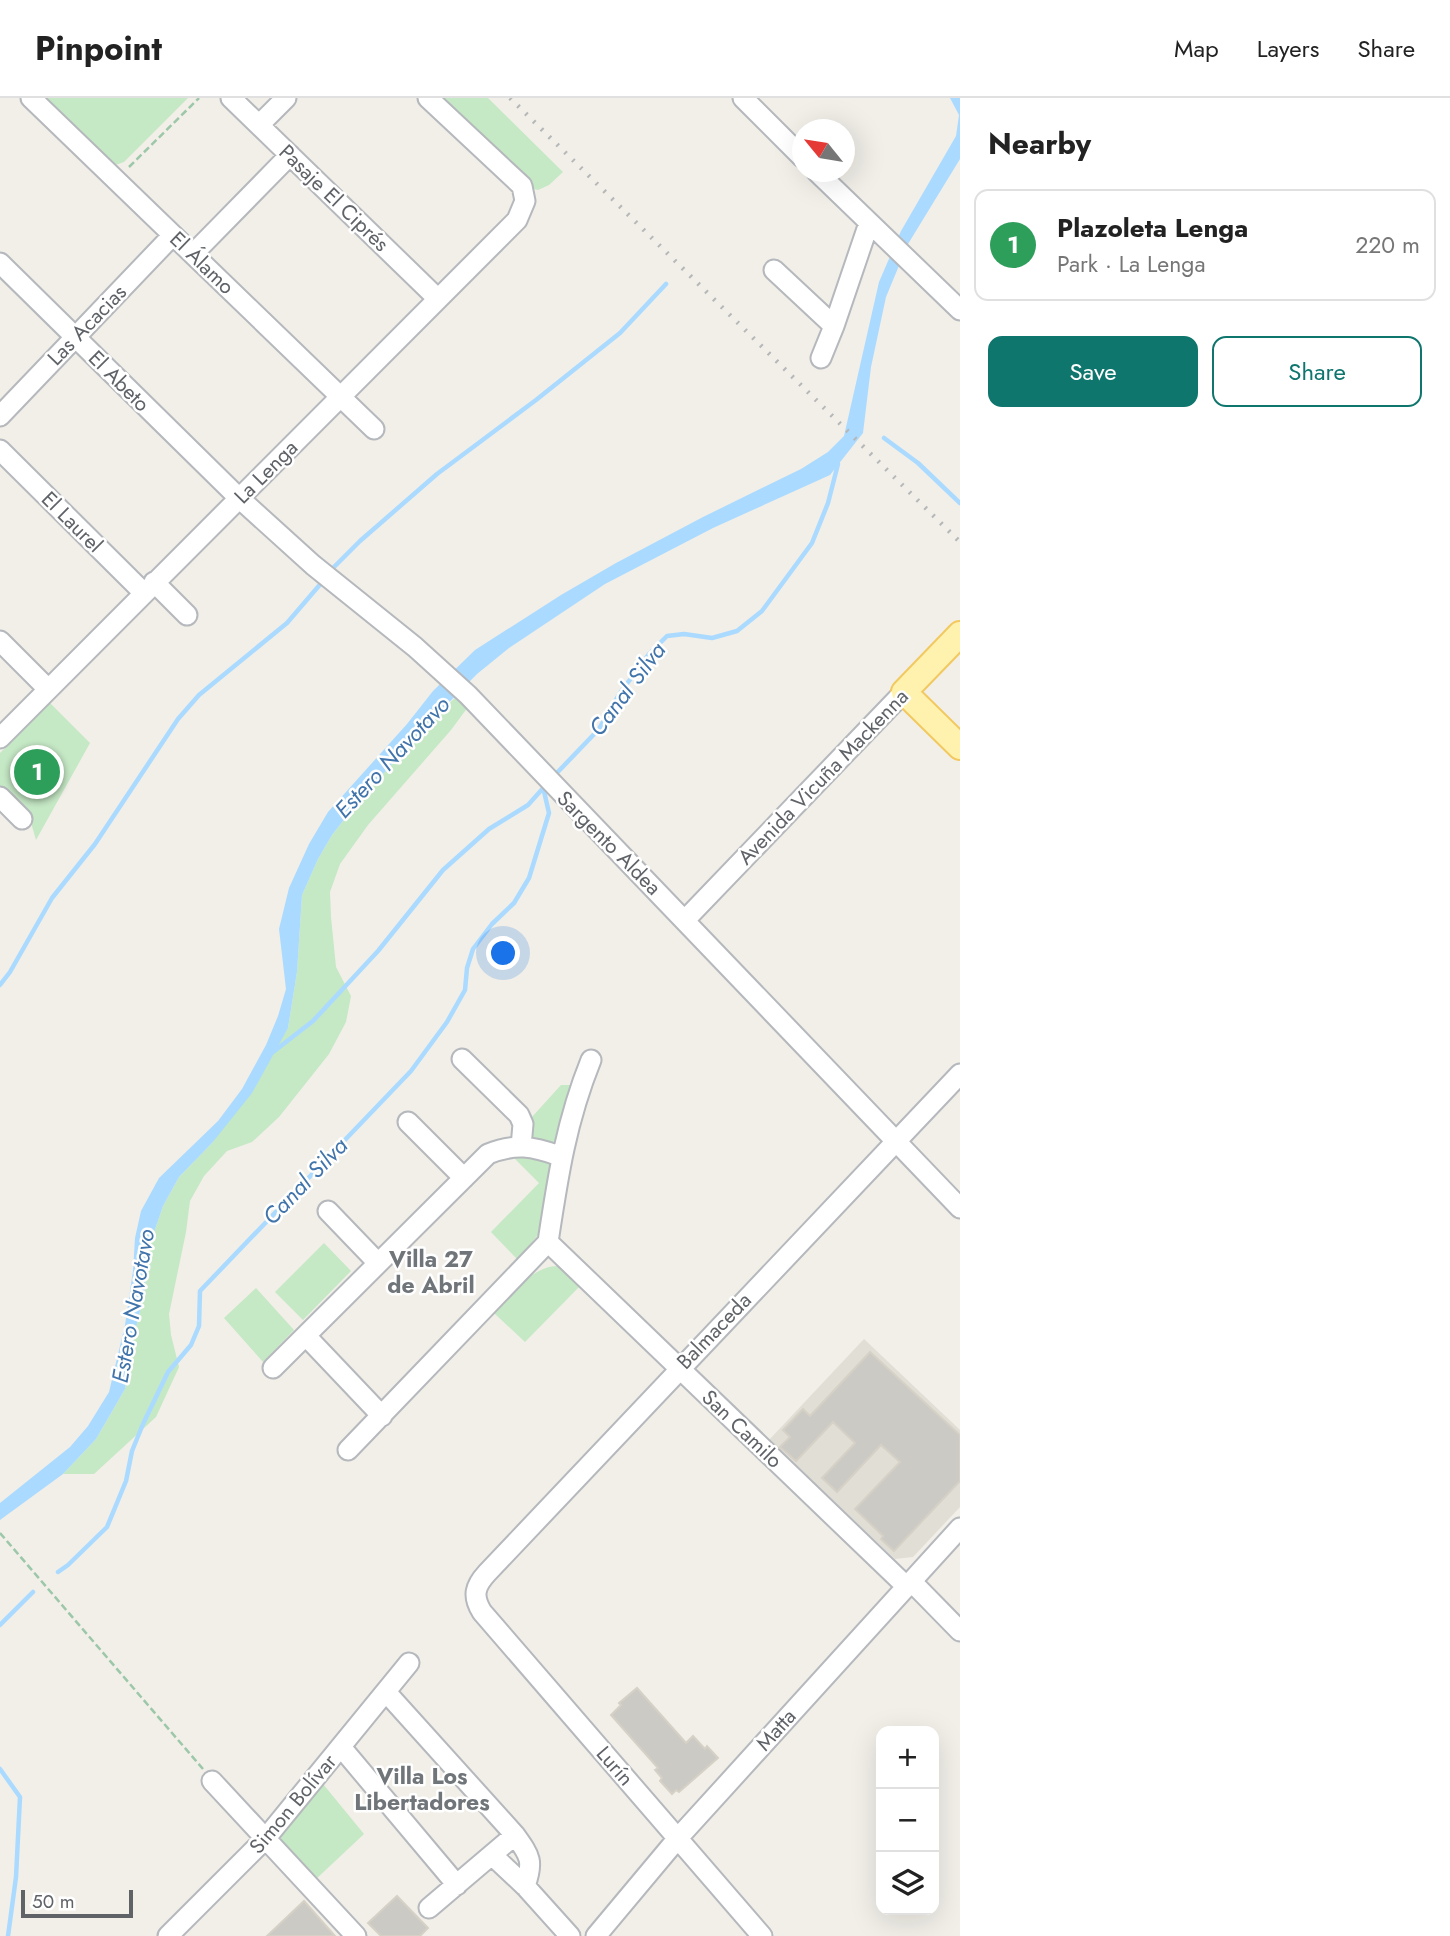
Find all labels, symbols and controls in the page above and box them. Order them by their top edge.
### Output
text: Pinpoint [35,25,162,72]
text: Map [1174,31,1219,66]
text: Layers [1257,31,1319,66]
text: Share [1357,31,1415,66]
north arrow [792,119,855,182]
text: Nearby [988,122,1091,165]
street label: Pasaje El Ciprés [272,138,396,258]
text: Plazoleta Lenga [1057,209,1248,247]
street label: El Álamo [163,225,241,301]
text: 1 [1007,228,1019,262]
text: 220 m [1355,228,1420,262]
text: Park · La Lenga [1057,247,1205,281]
street label: Las Acacias [41,278,133,372]
button: Save [988,336,1198,407]
button: Share [1212,336,1422,407]
street label: El Abeto [82,344,156,418]
street label: La Lenga [227,433,305,511]
street label: El Laurel [35,485,109,559]
water label: Canal Silva [580,635,674,743]
street label: Avenida Vicuña Mackenna [731,682,915,872]
water label: Estero Navotavo [326,688,458,826]
pin: 1 [14,746,60,798]
street label: Sargento Aldea [550,784,668,902]
your location [486,936,520,970]
water label: Canal Silva [254,1129,356,1232]
water label: Estero Navotavo [103,1226,163,1386]
district label: Villa 27 de Abril [387,1242,475,1302]
street label: Balmaceda [670,1286,758,1376]
street label: San Camilo [695,1383,789,1475]
street label: Matta [749,1702,803,1758]
map controls [876,1726,939,1915]
button: + [876,1726,939,1789]
street label: Lurín [589,1740,641,1792]
street label: Simon Bolívar [242,1747,344,1860]
district label: Villa Los Libertadores [354,1759,490,1819]
button: − [876,1789,939,1852]
button: layers [876,1852,939,1915]
scale bar [21,1887,133,1919]
text: 50 m [32,1888,75,1915]

